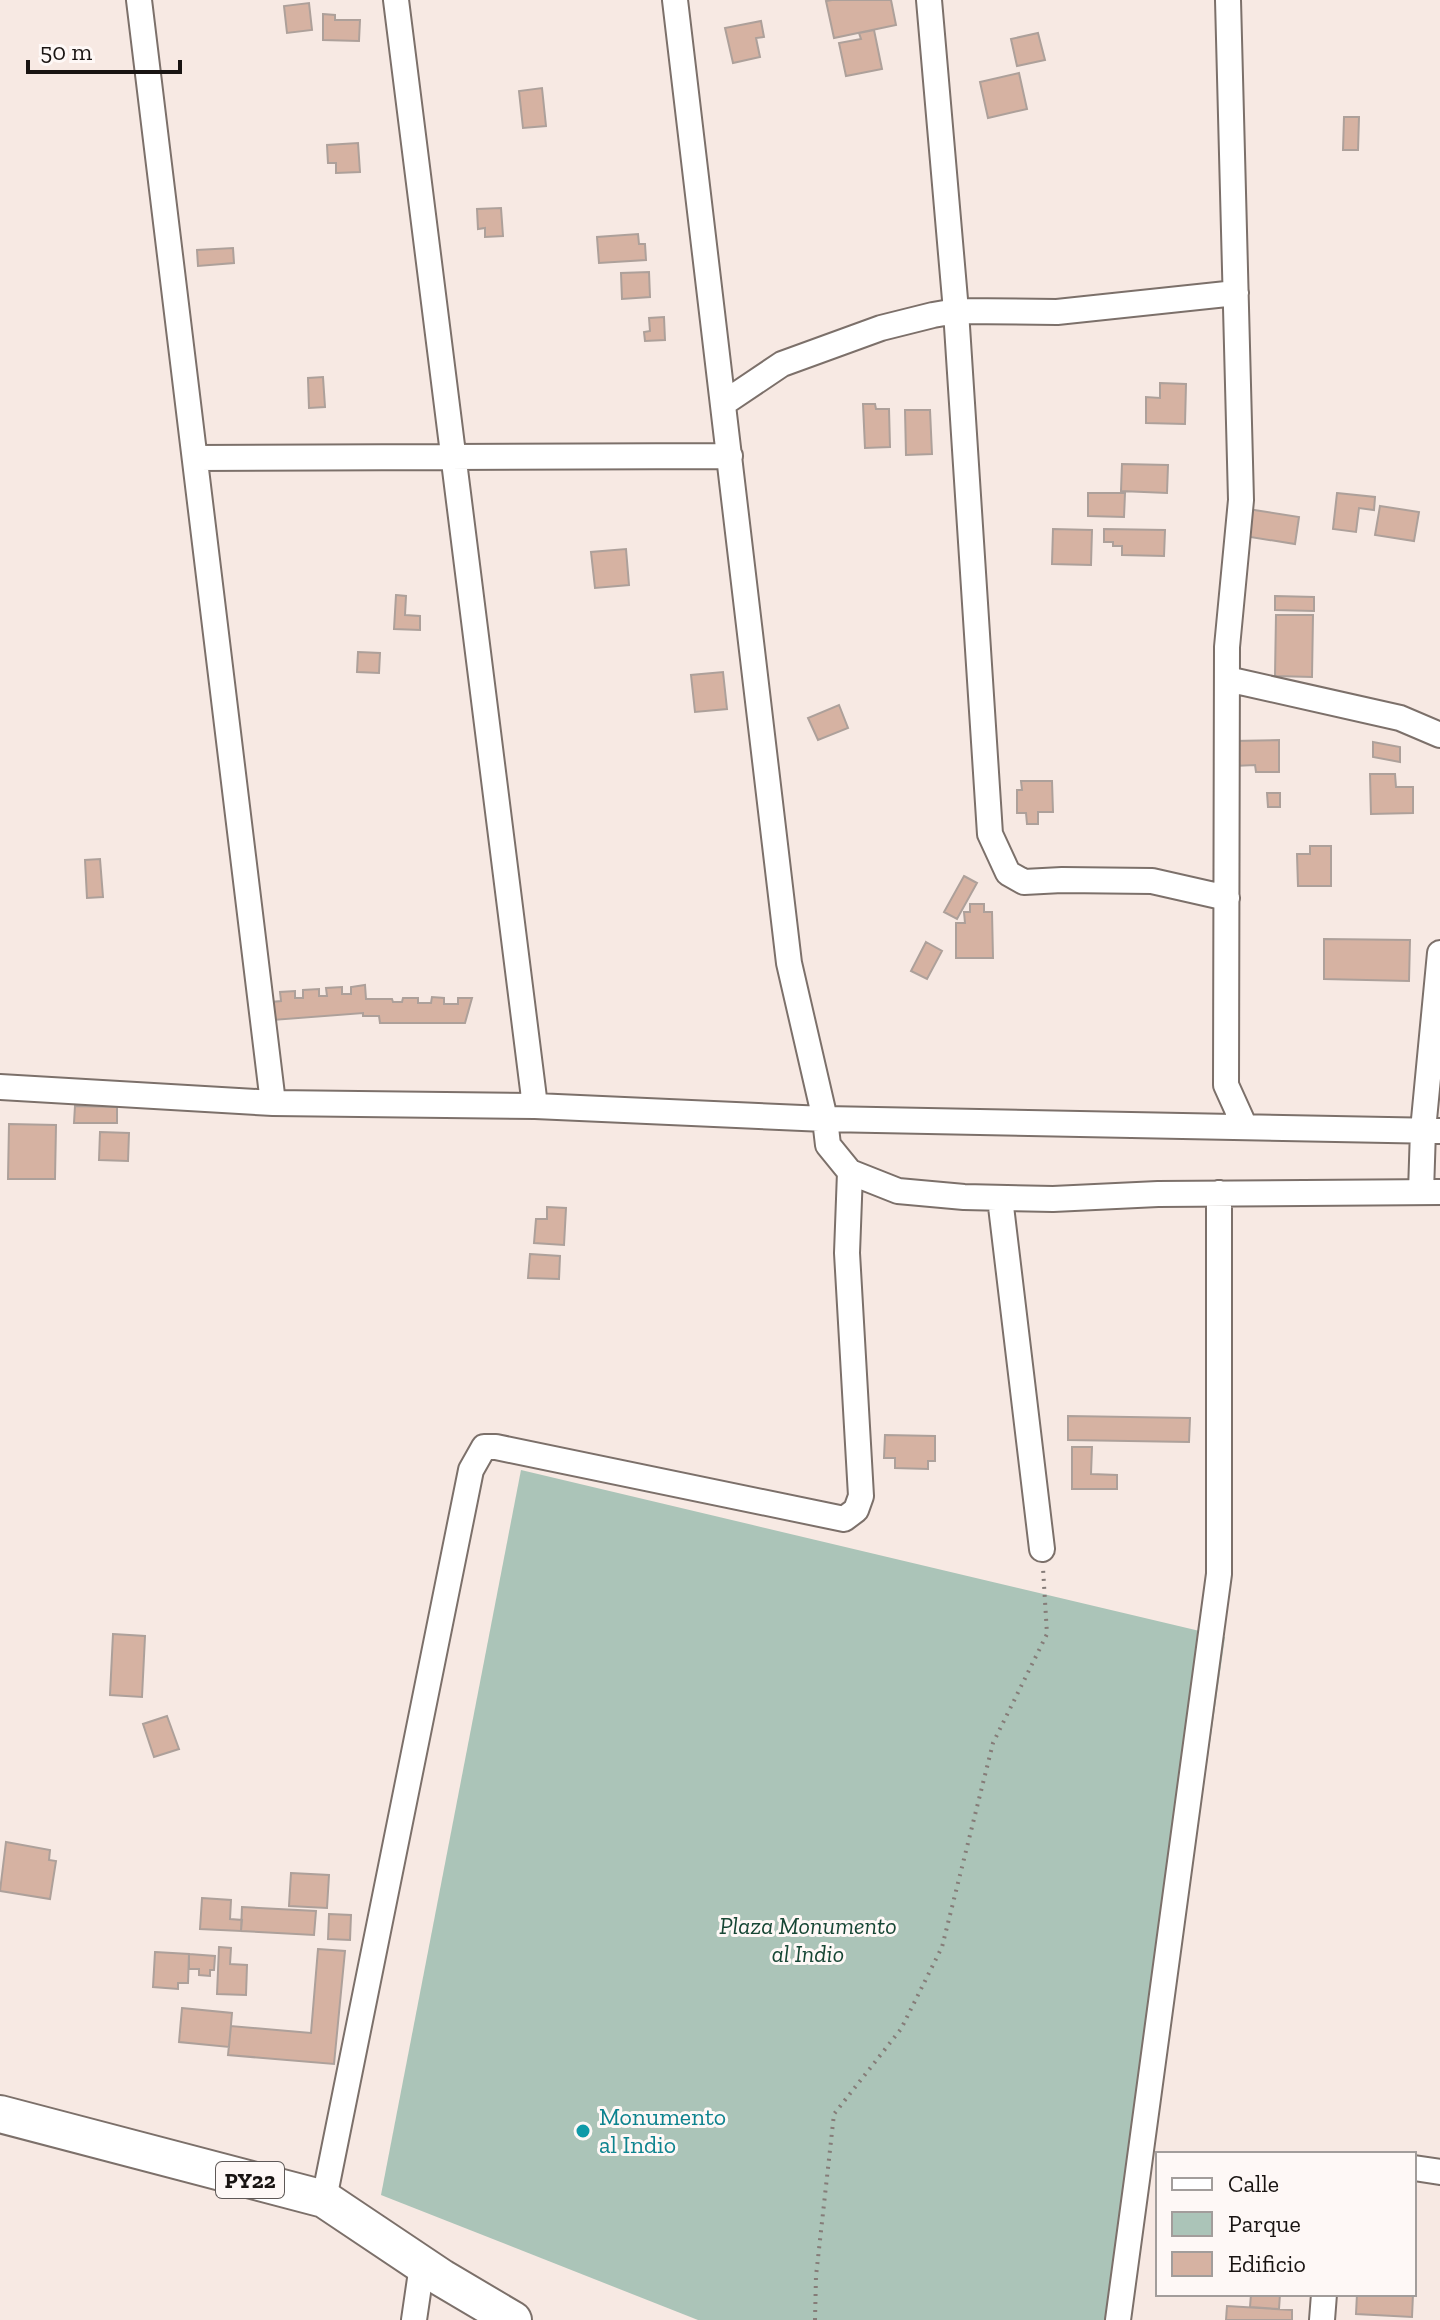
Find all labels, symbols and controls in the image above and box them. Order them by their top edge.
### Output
scale bar [28,24,180,74]
text: 50 m [40,37,93,66]
park label: Plaza Monumento al Indio [719,1911,897,1968]
place label: Monumento al Indio [599,2102,726,2159]
marker: Monumento al Indio [574,2122,592,2140]
legend [1156,2152,1416,2296]
road number: PY22 [216,2162,284,2198]
text: Calle [1228,2169,1279,2198]
text: Parque [1228,2209,1301,2238]
text: Edificio [1228,2249,1306,2278]

